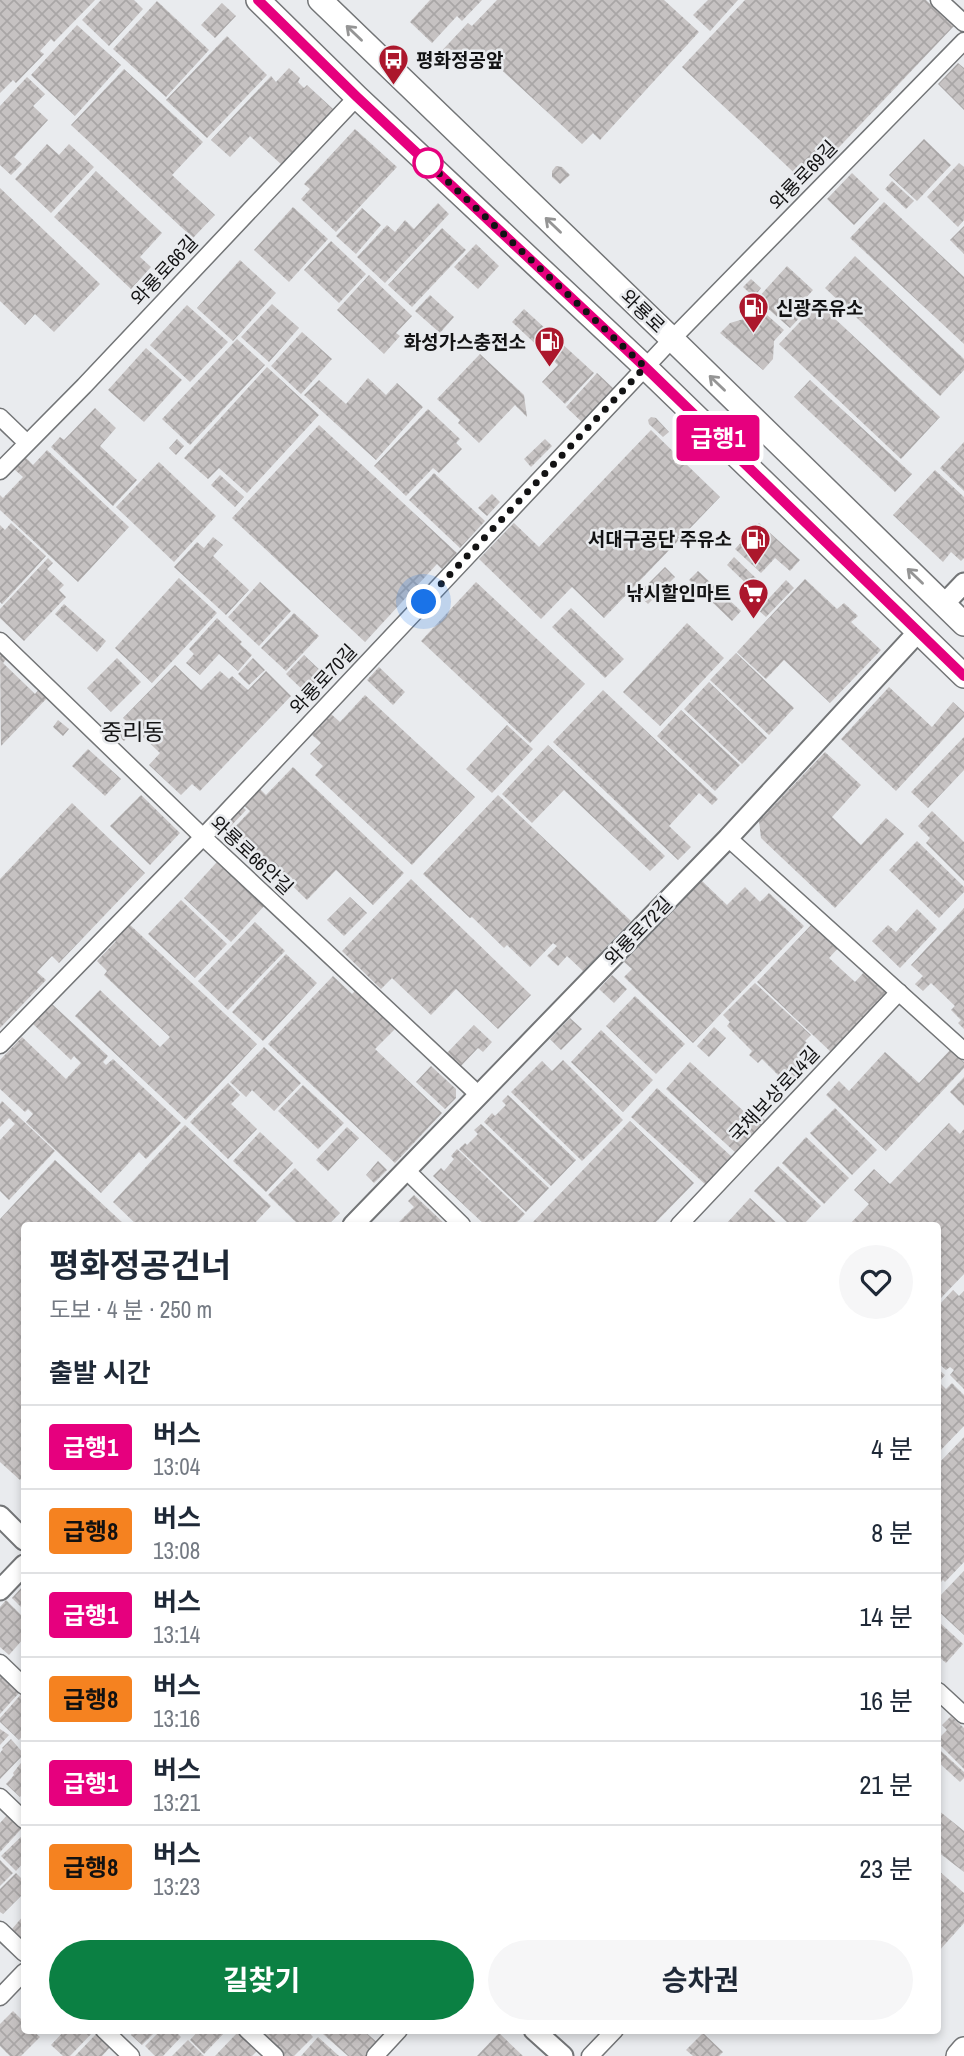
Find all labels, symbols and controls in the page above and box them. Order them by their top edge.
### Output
one-way arrow [346,25,363,42]
bus stop icon: 평화정공앞 [376,43,410,87]
place label: 평화정공앞 [416,47,503,73]
street label: 와룡로69길 [763,135,843,215]
unlabelled marker [413,148,443,178]
one-way arrow [545,216,562,233]
street label: 와룡로66길 [125,229,203,311]
street label: 와룡로 [615,283,671,339]
fuel station icon: 신광주유소 [736,291,770,335]
place label: 신광주유소 [776,295,863,321]
fuel station icon: 화성가스충전소 [532,325,566,369]
place label: 화성가스충전소 [404,329,526,355]
one-way arrow [709,374,726,391]
line badge: 급행1 [678,415,758,461]
text: 급행1 [690,422,746,454]
fuel station icon: 서대구공단 주유소 [738,522,772,566]
place label: 서대구공단 주유소 [588,526,732,552]
one-way arrow [907,567,924,584]
supermarket icon: 낚시할인마트 [737,576,771,620]
place label: 낚시할인마트 [626,580,731,606]
your location [406,584,441,619]
street label: 와룡로70길 [284,638,362,720]
district label: 중리동 [101,716,165,747]
street label: 와룡로66안길 [205,810,299,900]
street label: 와룡로72길 [598,891,678,971]
street label: 국채보상로14길 [723,1040,825,1148]
text: 평화정공건너 [49,1243,231,1287]
button: heart [839,1245,913,1319]
text: 도보 · 4 분 · 250 m [49,1294,212,1325]
text: 출발 시간 [49,1355,151,1390]
text: 버스 [153,1416,201,1451]
text: 급행1 [63,1431,118,1463]
text: 4 분 [871,1431,913,1466]
text: 13:04 [153,1451,200,1482]
text: 버스 [153,1500,201,1535]
text: 급행8 [63,1515,118,1547]
text: 8 분 [871,1515,913,1550]
text: 13:08 [153,1535,200,1566]
text: 버스 [153,1584,201,1619]
text: 급행1 [63,1599,118,1631]
text: 14 분 [859,1599,913,1634]
text: 13:14 [153,1619,200,1650]
text: 버스 [153,1668,201,1703]
text: 급행8 [63,1683,118,1715]
text: 16 분 [859,1683,913,1718]
text: 13:16 [153,1703,200,1734]
text: 버스 [153,1752,201,1787]
text: 급행1 [63,1767,118,1799]
text: 21 분 [859,1767,913,1802]
text: 13:21 [153,1787,200,1818]
text: 버스 [153,1836,201,1871]
text: 급행8 [63,1851,118,1883]
text: 23 분 [859,1851,913,1886]
text: 13:23 [153,1871,200,1902]
button: 길찾기 [49,1940,474,2020]
button: 승차권 [488,1940,913,2020]

